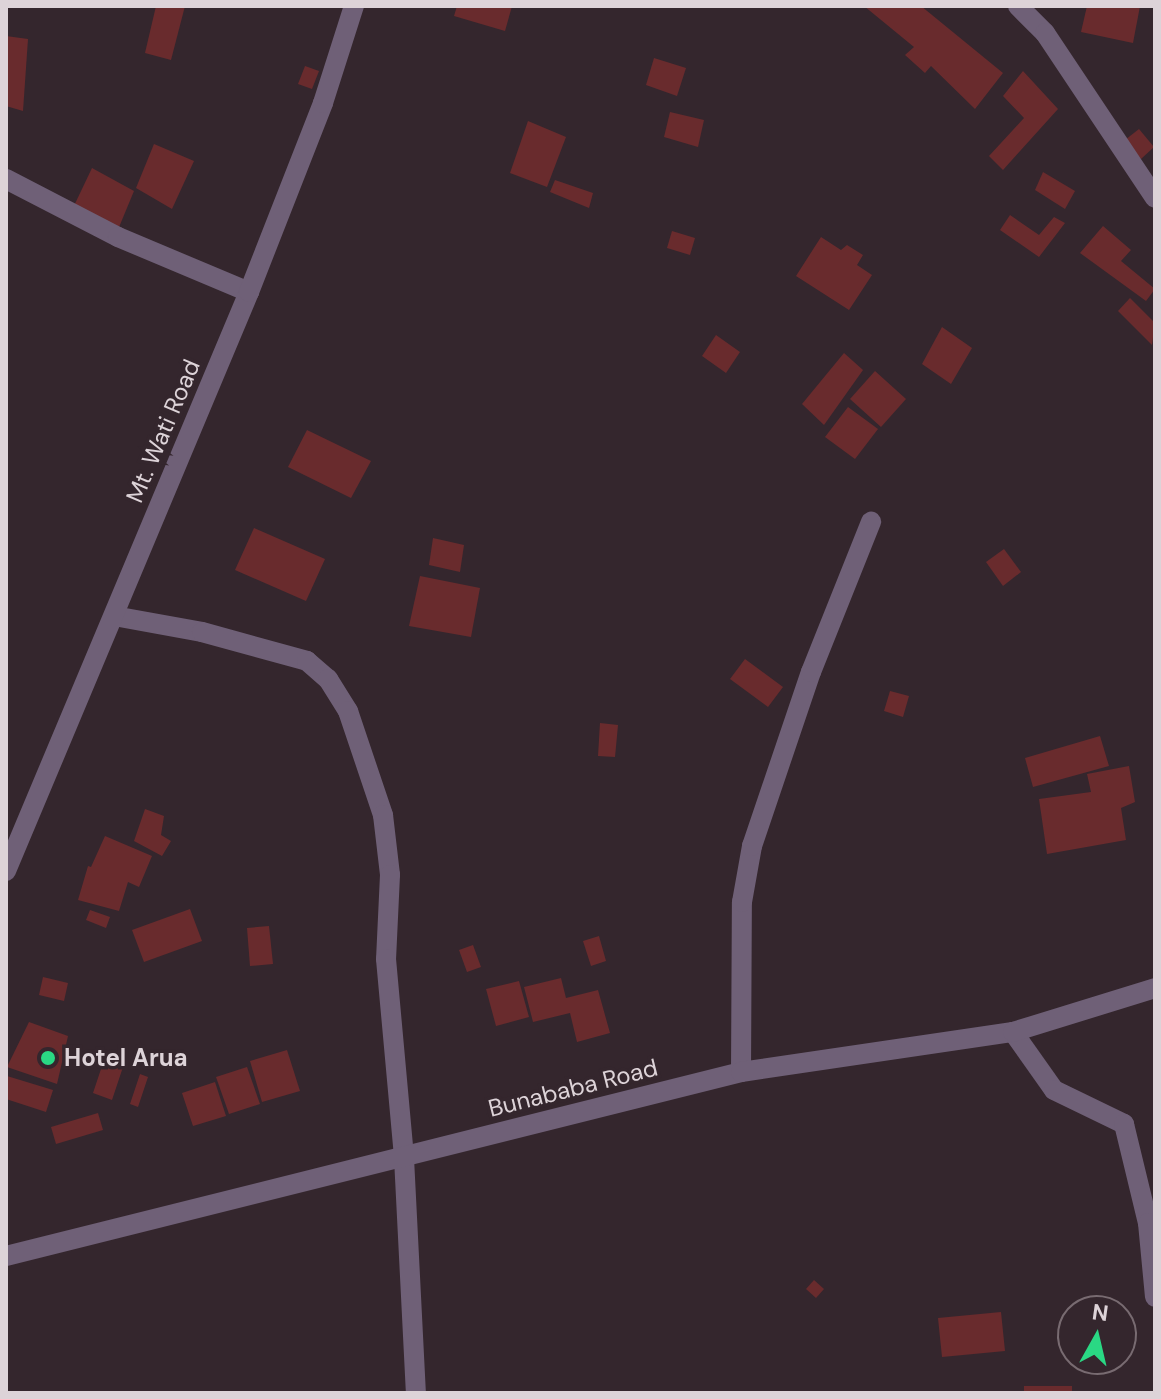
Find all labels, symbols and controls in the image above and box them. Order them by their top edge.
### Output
street label: Mt. Wati Road [120,355,206,507]
place label: Hotel Arua [64,1044,188,1072]
marker: Hotel Arua [39,1049,57,1067]
street label: Bunababa Road [485,1053,661,1123]
north arrow [1057,1295,1137,1375]
text: N [1090,1297,1110,1328]

